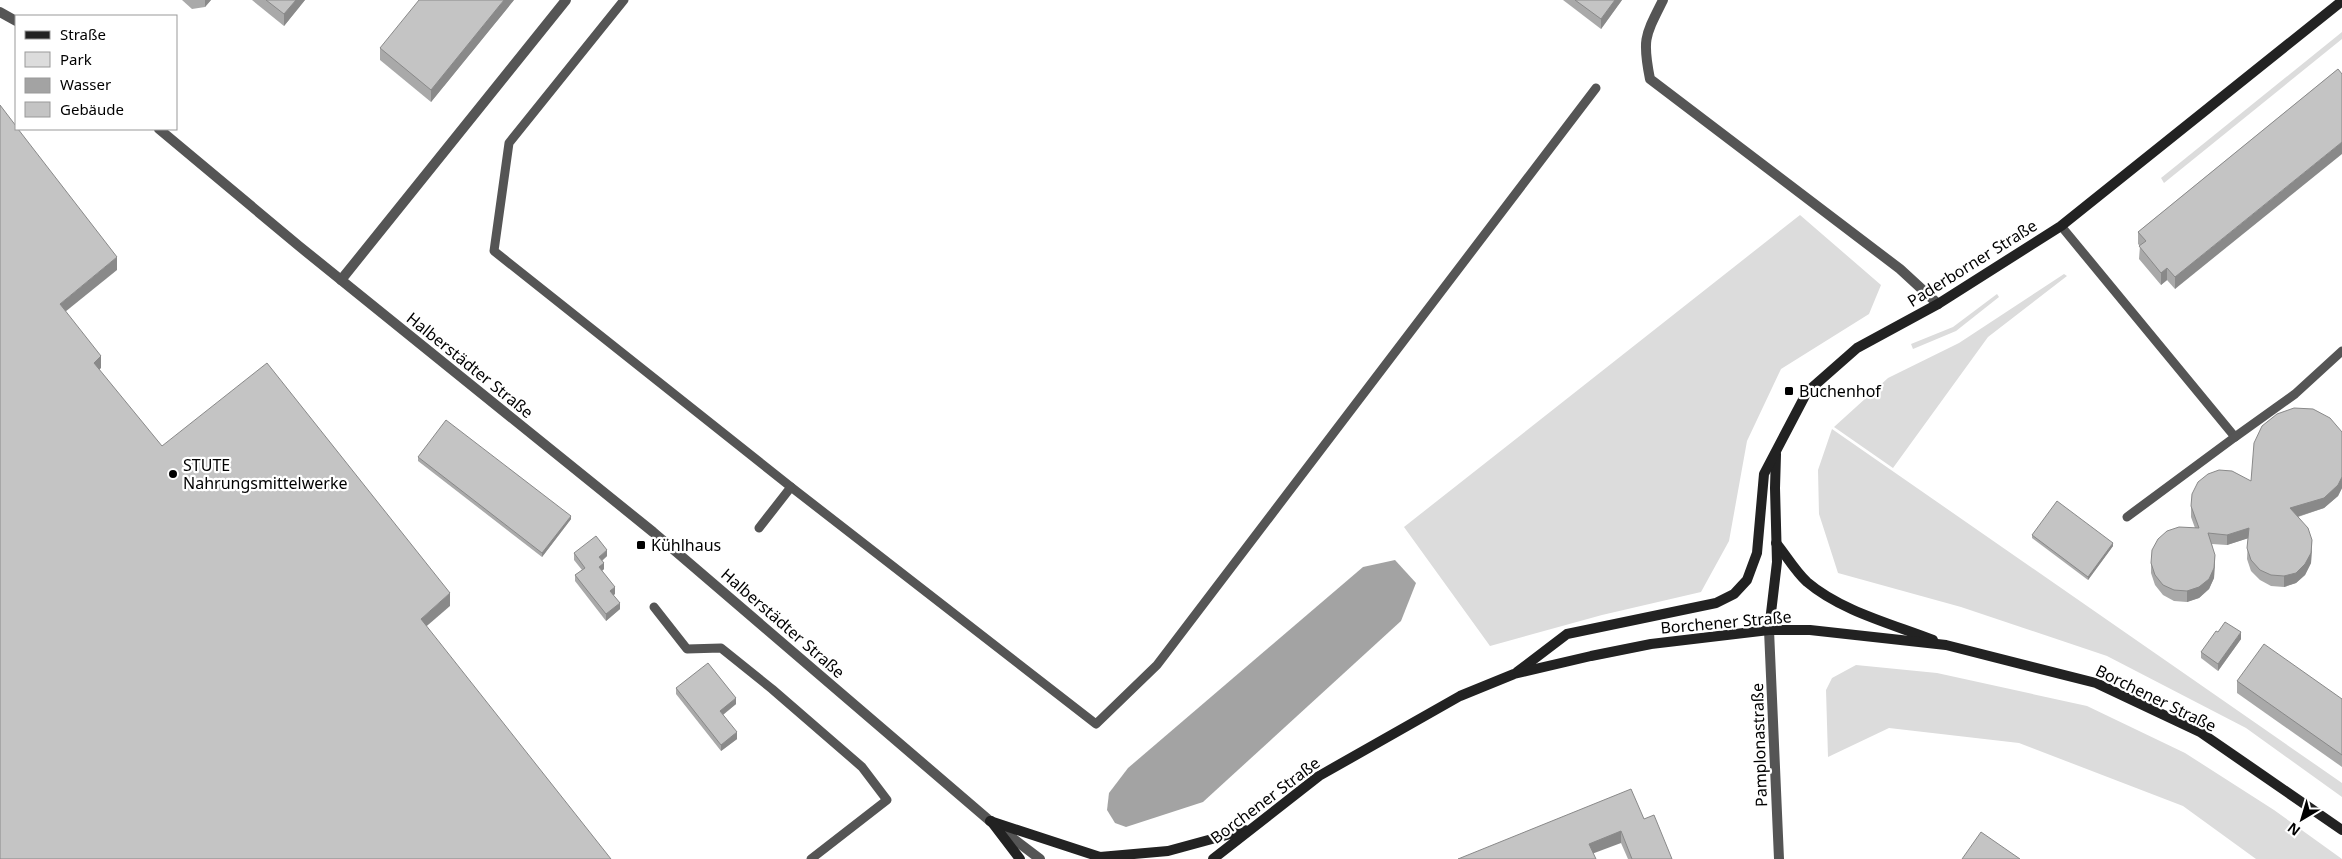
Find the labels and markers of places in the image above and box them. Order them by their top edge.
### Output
place label: Buchenhof [1799,380,1882,402]
marker: Buchenhof [1783,385,1795,397]
place label: STUTE Nahrungsmittelwerke [183,454,347,494]
marker: STUTE Nahrungsmittelwerke [167,468,179,480]
place label: Kühlhaus [651,534,721,556]
marker: Kühlhaus [635,539,647,551]

